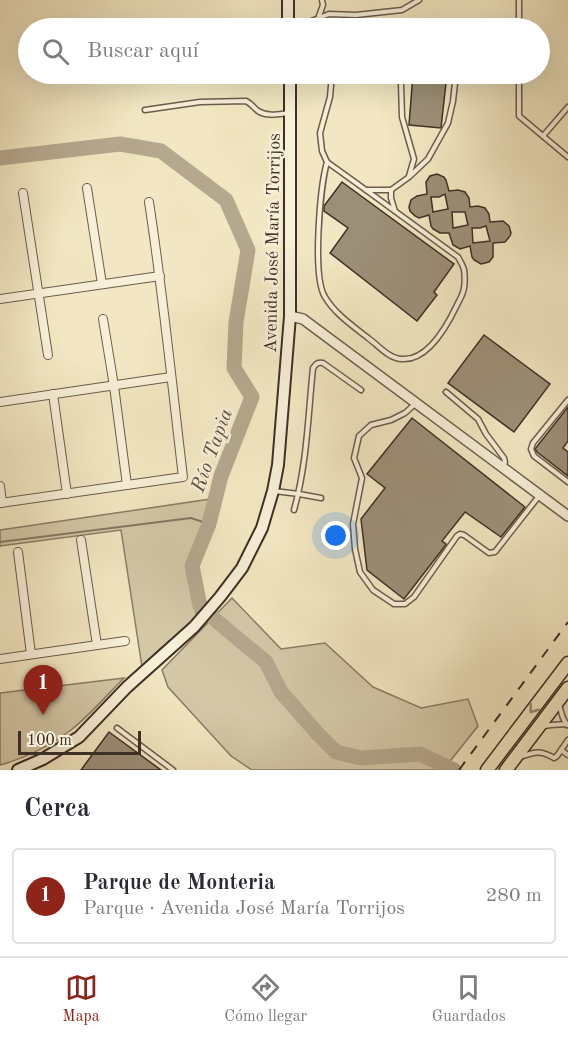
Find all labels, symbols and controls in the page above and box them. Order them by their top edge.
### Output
search box [18,18,550,84]
icon: search [39,35,72,68]
text: Buscar aquí [87,40,199,62]
street label: Avenida José María Torrijos [262,133,284,353]
water label: Río Tapia [188,406,237,496]
your location [321,521,350,550]
pin: 1 [24,666,63,715]
one-way arrow [529,703,540,714]
scale bar [18,728,141,756]
text: 100 m [27,733,72,749]
text: Cerca [24,796,90,822]
text: Parque de Monteria [83,872,275,894]
text: 1 [40,886,51,906]
text: 280 m [486,886,542,906]
text: Parque · Avenida José María Torrijos [83,899,405,919]
tab: Mapa [62,971,100,1027]
tab: Cómo llegar [224,971,307,1027]
tab: Guardados [432,971,506,1027]

